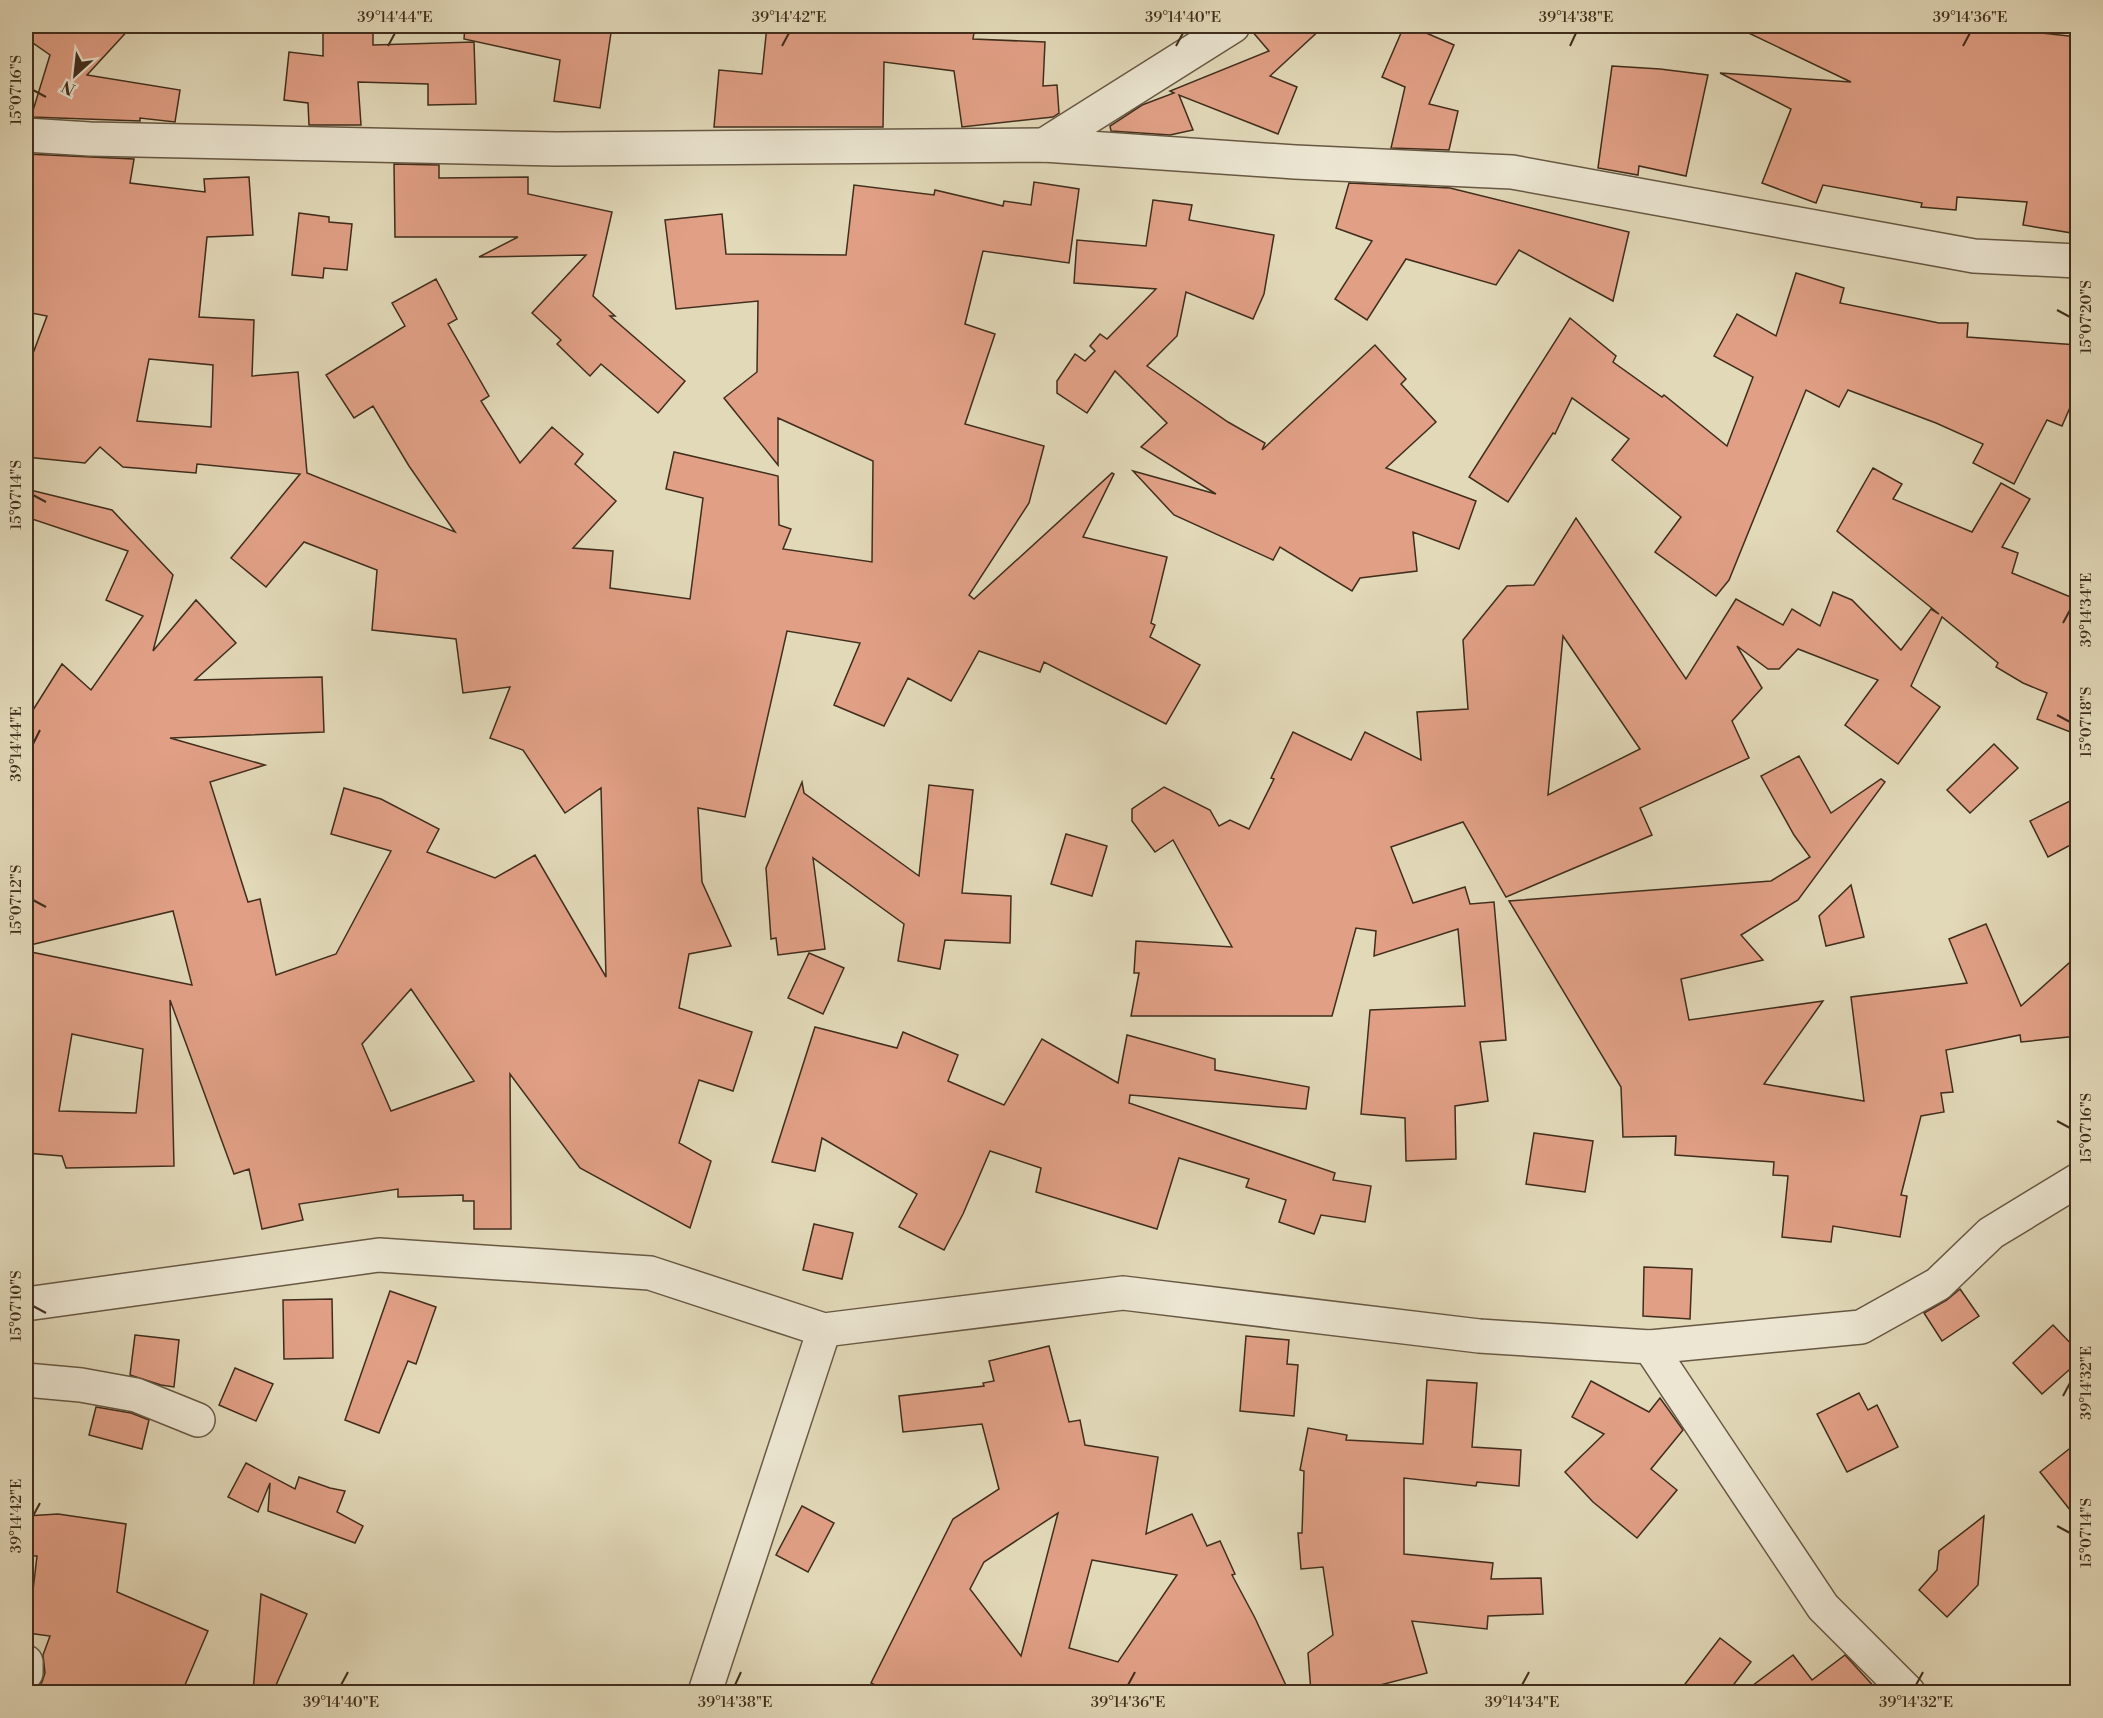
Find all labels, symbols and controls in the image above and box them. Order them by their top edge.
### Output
text: 39°14'44"E [357,8,433,27]
text: 39°14'42"E [752,8,826,27]
text: 39°14'40"E [1145,8,1221,27]
text: 39°14'38"E [1539,8,1613,27]
text: 39°14'36"E [1933,8,2007,27]
north arrow [45,45,105,105]
text: 15°07'16"S [7,55,26,125]
text: N [58,76,79,99]
text: 15°07'20"S [2077,280,2096,354]
text: 15°07'14"S [7,460,26,530]
text: 39°14'34"E [2077,573,2096,647]
text: 15°07'18"S [2077,687,2096,757]
text: 39°14'44"E [7,706,26,782]
text: 15°07'12"S [7,865,26,935]
text: 15°07'16"S [2077,1093,2096,1163]
text: 15°07'10"S [7,1270,26,1342]
text: 39°14'32"E [2077,1346,2096,1420]
text: 39°14'42"E [7,1479,26,1553]
text: 15°07'14"S [2077,1498,2096,1568]
text: 39°14'40"E [303,1693,379,1712]
text: 39°14'38"E [698,1693,772,1712]
text: 39°14'36"E [1091,1693,1165,1712]
text: 39°14'34"E [1485,1693,1559,1712]
text: 39°14'32"E [1879,1693,1953,1712]

